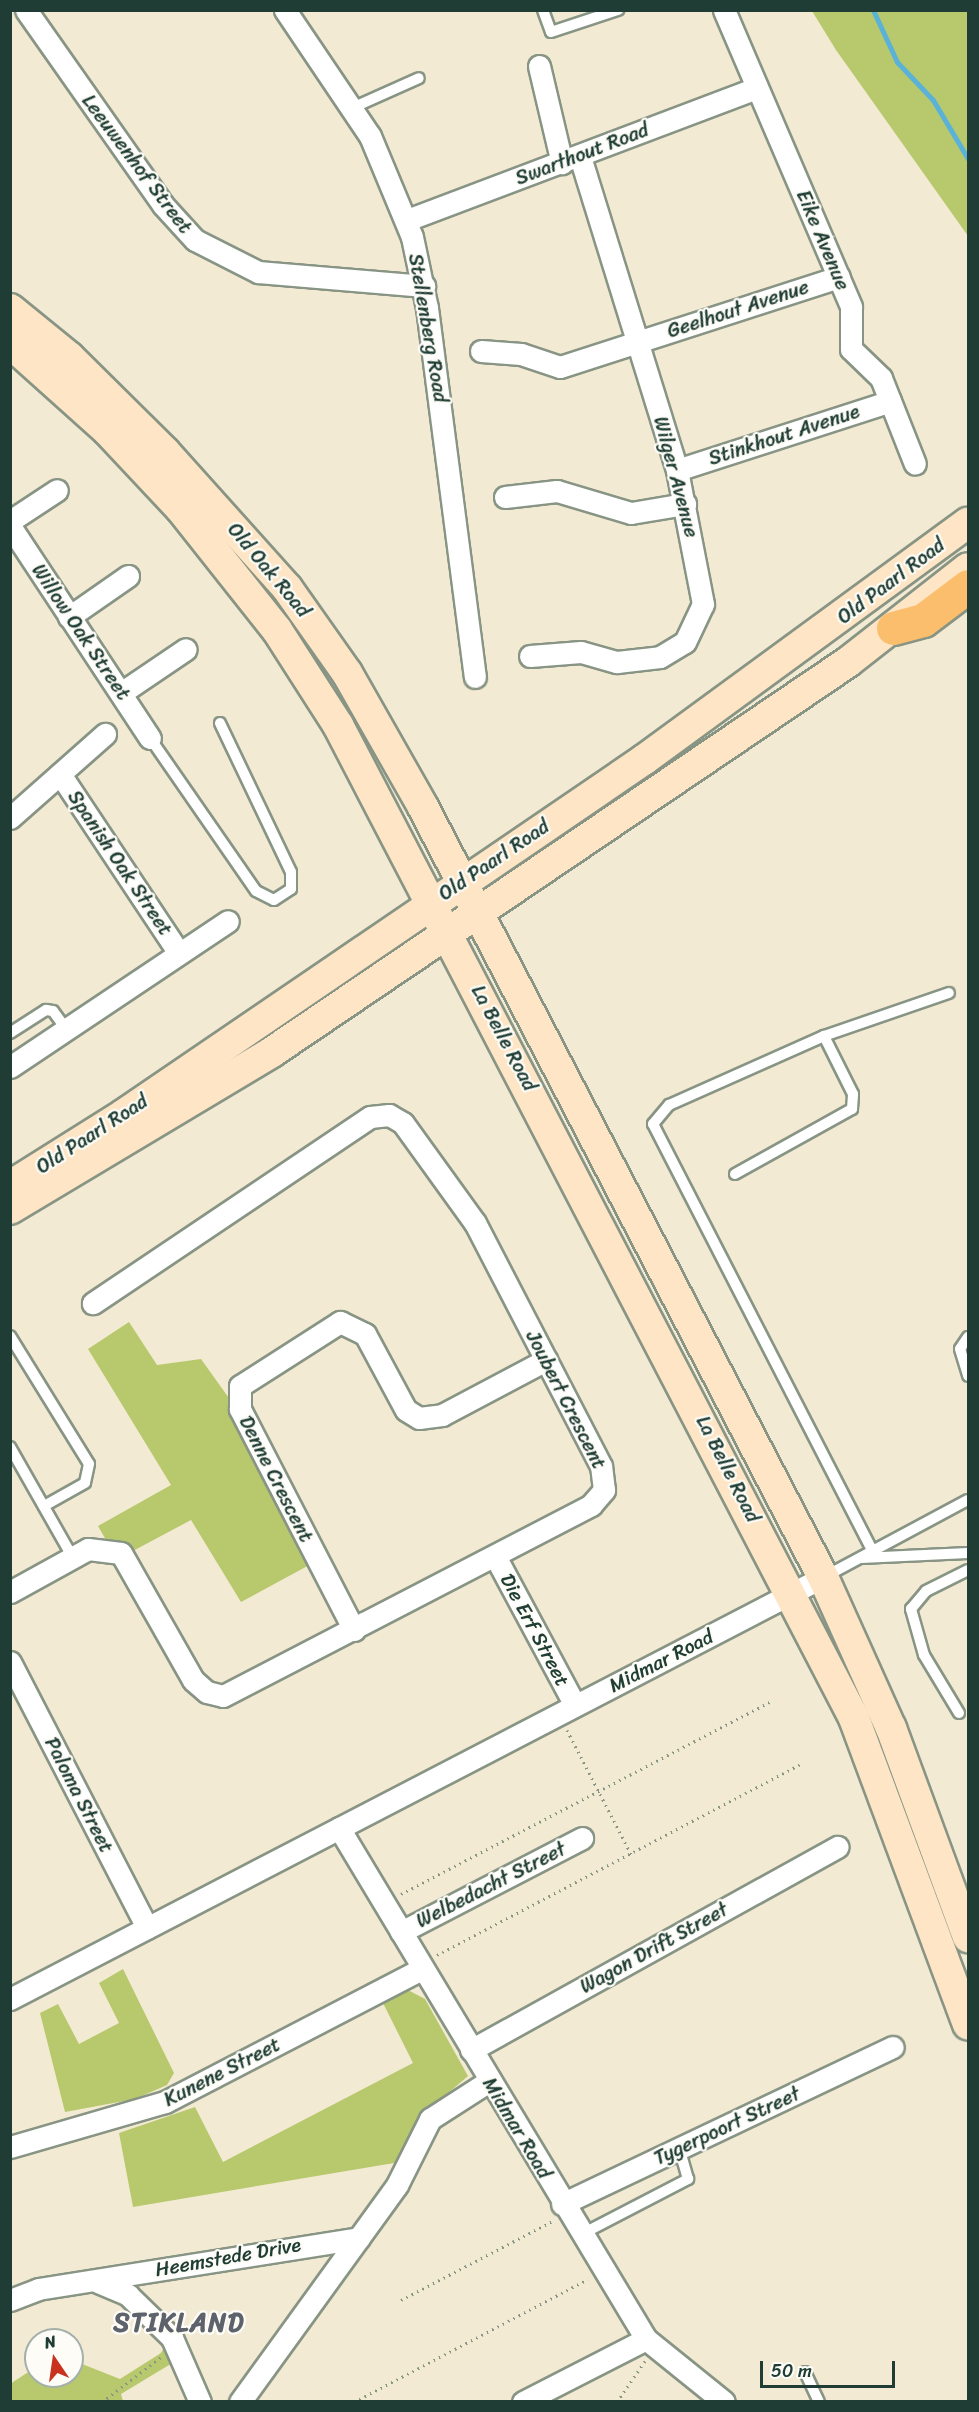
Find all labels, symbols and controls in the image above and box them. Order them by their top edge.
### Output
street label: Leeuwenhof Street [77,90,197,238]
street label: Swarthout Road [512,118,652,190]
street label: Eike Avenue [791,186,855,294]
street label: Stellenberg Road [403,252,453,404]
street label: Geelhout Avenue [664,275,812,343]
street label: Stinkhout Avenue [705,399,863,471]
street label: Wilger Avenue [648,414,704,540]
street label: Old Oak Road [222,518,316,622]
street label: Old Paarl Road [832,533,950,629]
street label: Willow Oak Street [27,560,135,704]
street label: Spanish Oak Street [62,786,178,940]
street label: Old Paarl Road [434,814,554,906]
street label: La Belle Road [466,981,542,1095]
street label: Old Paarl Road [32,1089,152,1179]
street label: Joubert Crescent [521,1327,611,1473]
street label: La Belle Road [691,1411,765,1527]
street label: Denne Crescent [234,1412,318,1546]
street label: Die Erf Street [495,1570,575,1690]
street label: Midmar Road [605,1624,717,1698]
street label: Paloma Street [40,1733,118,1857]
street label: Welbedacht Street [412,1837,570,1933]
street label: Wagon Drift Street [575,1897,733,1999]
street label: Kunene Street [160,2032,284,2112]
street label: Midmar Road [477,2073,557,2183]
street label: Tygerpoort Street [650,2082,804,2170]
street label: Heemstede Drive [153,2232,303,2282]
district label: STIKLAND [114,2307,244,2339]
text: N [42,2327,59,2357]
north arrow [24,2328,84,2388]
scale bar [763,2349,898,2387]
text: 50 m [771,2355,812,2387]

